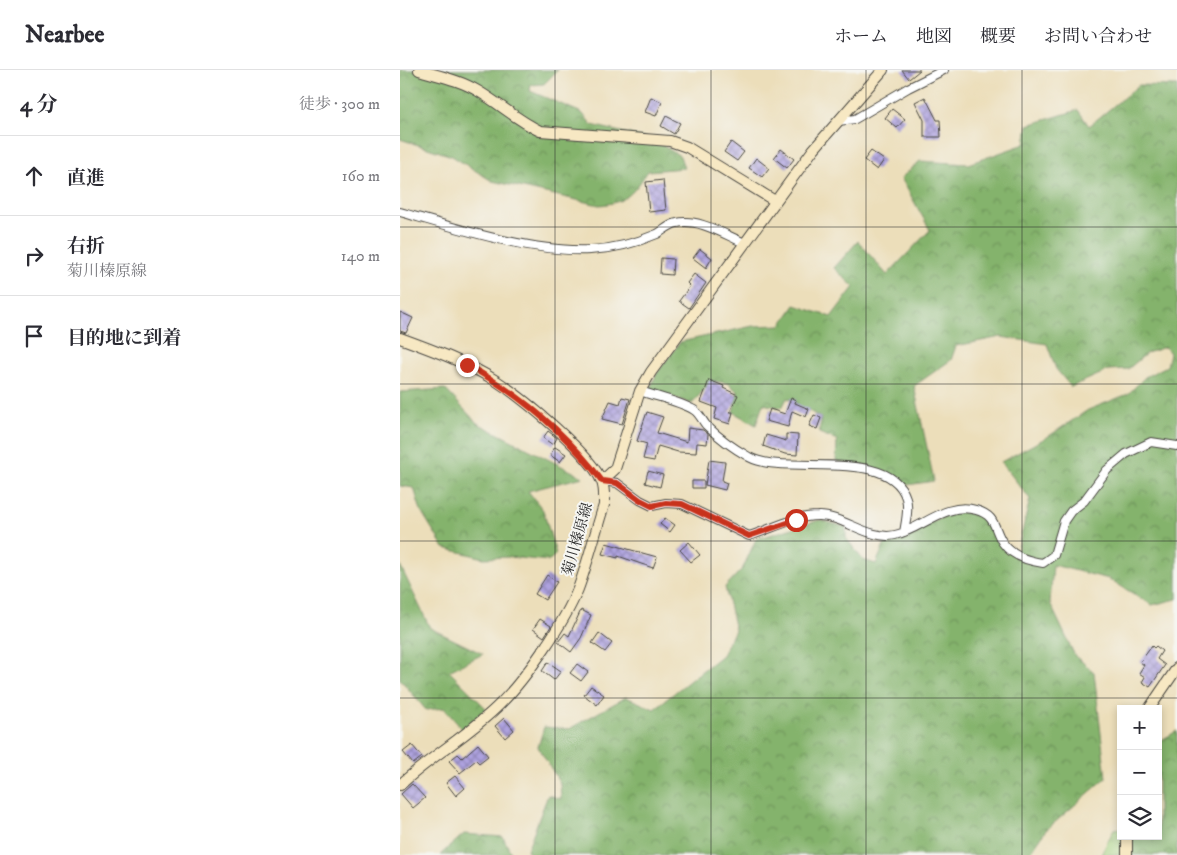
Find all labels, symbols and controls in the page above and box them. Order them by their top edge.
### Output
text: Nearbee [25,20,104,50]
text: ホーム [834,26,888,48]
text: 地図 [916,26,952,48]
text: 概要 [980,26,1016,48]
text: お問い合わせ [1044,26,1152,48]
text: 4 分 [20,92,58,118]
text: 徒歩 · 300 m [299,94,380,114]
icon: ahead [20,162,48,190]
text: 160 m [342,166,380,186]
text: 直進 [67,167,105,190]
text: 右折 [67,235,105,258]
icon: right [20,242,48,270]
text: 140 m [341,246,380,266]
text: 菊川榛原線 [67,261,147,281]
icon: arrive [20,322,48,350]
text: 目的地に到着 [67,327,181,350]
route end [456,354,479,377]
street label: 菊川榛原線 [558,500,597,578]
route start [785,509,808,532]
map controls [1117,705,1162,840]
button: + [1117,705,1162,750]
button: − [1117,750,1162,795]
button: layers [1117,795,1162,840]

